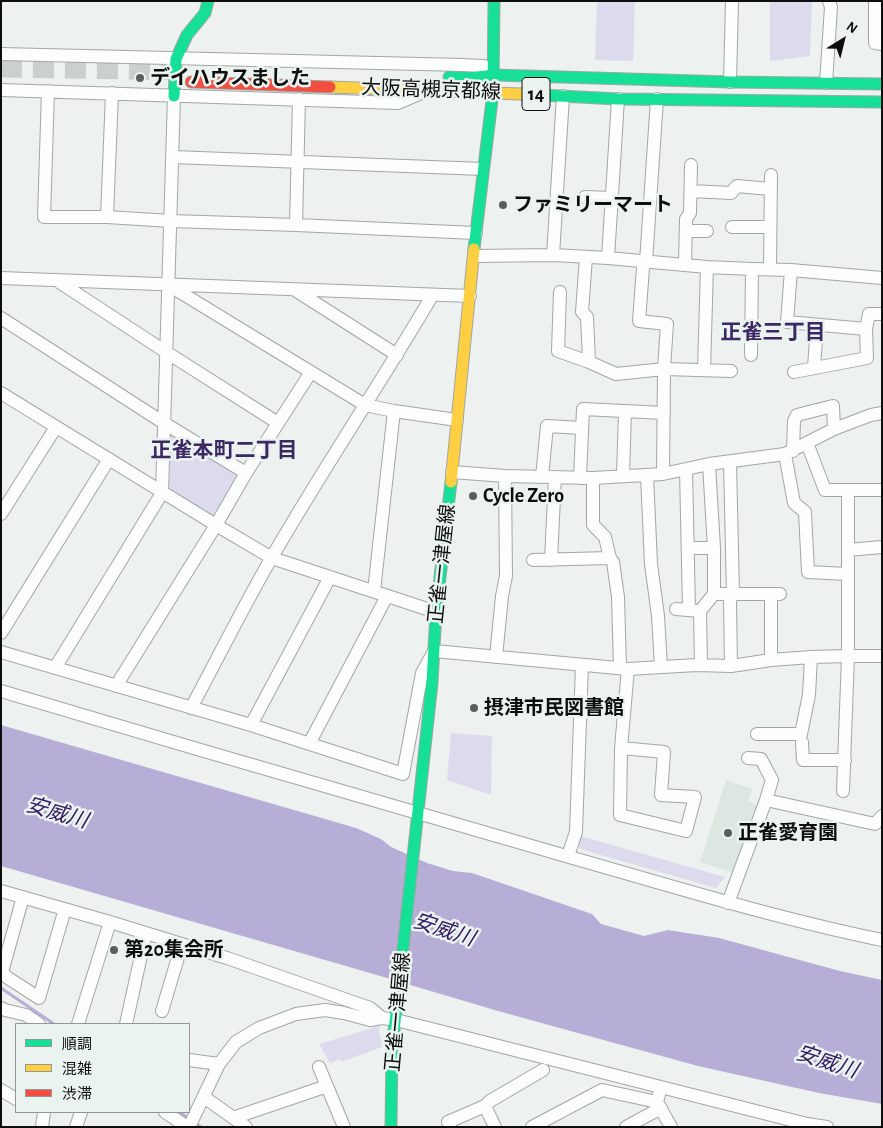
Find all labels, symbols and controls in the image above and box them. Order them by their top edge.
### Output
north arrow [818,15,868,65]
text: N [844,19,860,36]
place label: デイハウスました [150,66,310,90]
marker: デイハウスました [134,72,146,84]
street label: 大阪高槻京都線 [361,76,501,104]
road number: 14 [522,78,550,110]
place label: ファミリーマート [513,193,673,217]
marker: ファミリーマート [497,199,509,211]
district label: 正雀三丁目 [721,320,825,346]
district label: 正雀本町二丁目 [151,438,297,464]
place label: Cycle Zero [483,484,564,508]
marker: Cycle Zero [467,490,479,502]
street label: 正雀一津屋線 [424,503,460,625]
place label: 摂津市民図書館 [484,696,624,720]
marker: 摂津市民図書館 [468,702,480,714]
water label: 安威川 [23,792,91,834]
place label: 正雀愛育園 [738,821,838,845]
marker: 正雀愛育園 [722,827,734,839]
water label: 安威川 [410,908,478,952]
place label: 第20集会所 [124,938,224,962]
marker: 第20集会所 [108,944,120,956]
street label: 正雀一津屋線 [381,951,415,1073]
legend [15,1023,190,1113]
text: 順調 [62,1037,92,1052]
water label: 安威川 [793,1040,861,1084]
text: 混雑 [62,1062,92,1077]
text: 渋滞 [62,1087,92,1102]

